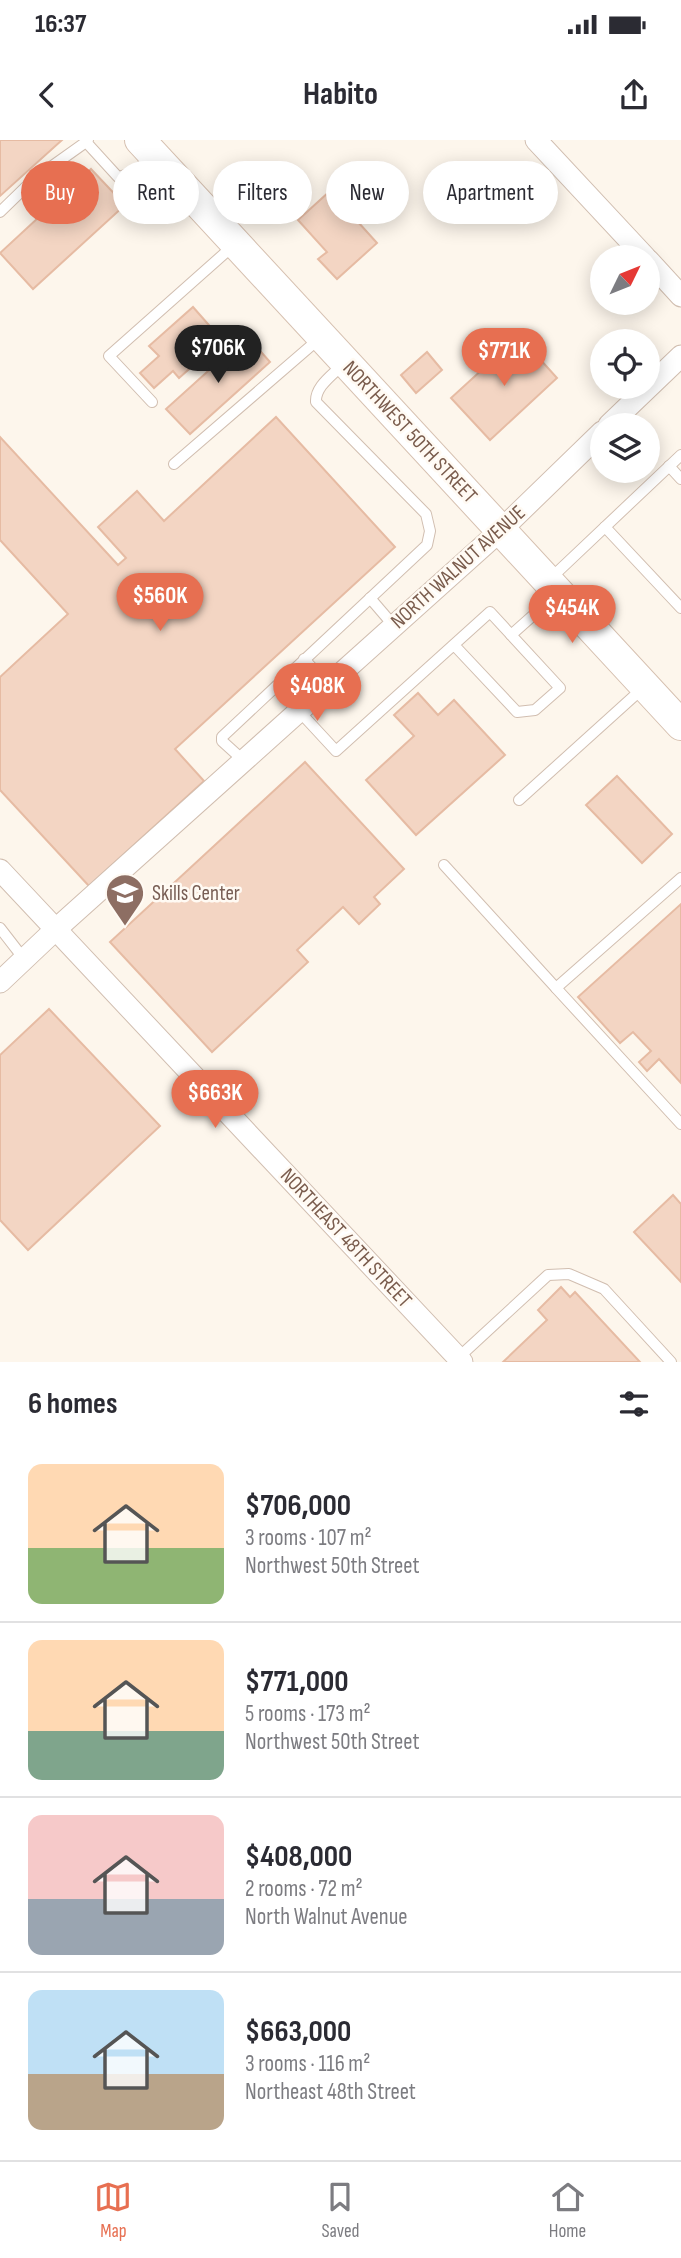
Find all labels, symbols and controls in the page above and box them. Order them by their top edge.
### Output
text: 16:37 [35,9,86,40]
text: Habito [303,75,378,114]
icon: back [28,76,66,114]
icon: share [615,76,653,114]
chip: Buy [21,161,99,224]
chip: Rent [113,161,199,224]
chip: Filters [213,161,312,224]
chip: New [326,161,409,224]
chip: Apartment [423,161,558,224]
north arrow [590,245,660,315]
map controls [590,245,660,483]
pin: $706K [169,326,267,385]
pin: $771K [455,328,553,388]
button: locate [590,329,660,399]
text: $706K [191,334,245,362]
text: $771K [478,337,530,365]
street label: NORTHWEST 50TH STREET [338,356,483,509]
button: layers [590,413,660,483]
street label: NORTH WALNUT AVENUE [386,500,530,634]
pin: $560K [111,574,209,633]
text: $560K [133,582,187,610]
pin: $454K [523,586,621,645]
text: $454K [545,594,599,622]
pin: $408K [268,664,366,723]
text: $408K [289,672,345,700]
school or university icon: Skills Center [104,872,146,927]
place label: Skills Center [152,881,240,906]
pin: $663K [166,1070,264,1130]
text: $663K [187,1079,243,1107]
street label: NORTHEAST 48TH STREET [275,1163,417,1313]
icon: filters [615,1385,653,1423]
text: 6 homes [28,1386,117,1422]
text: $706,000 [245,1488,351,1524]
icon: home [84,1492,168,1576]
text: 3 rooms · 107 m² [245,1524,372,1552]
text: Northwest 50th Street [245,1552,420,1580]
text: $771,000 [245,1664,349,1700]
icon: home [84,1668,168,1752]
text: 5 rooms · 173 m² [245,1700,371,1728]
text: Northwest 50th Street [245,1728,420,1756]
text: $408,000 [245,1839,352,1875]
icon: home [84,1843,168,1927]
text: 2 rooms · 72 m² [245,1875,363,1903]
text: North Walnut Avenue [245,1903,408,1931]
text: $663,000 [245,2014,351,2050]
icon: home [84,2018,168,2102]
text: 3 rooms · 116 m² [245,2050,370,2078]
text: Northeast 48th Street [245,2078,416,2106]
tab: Map [94,2178,132,2243]
tab: Saved [321,2178,360,2243]
tab: Home [549,2178,587,2243]

